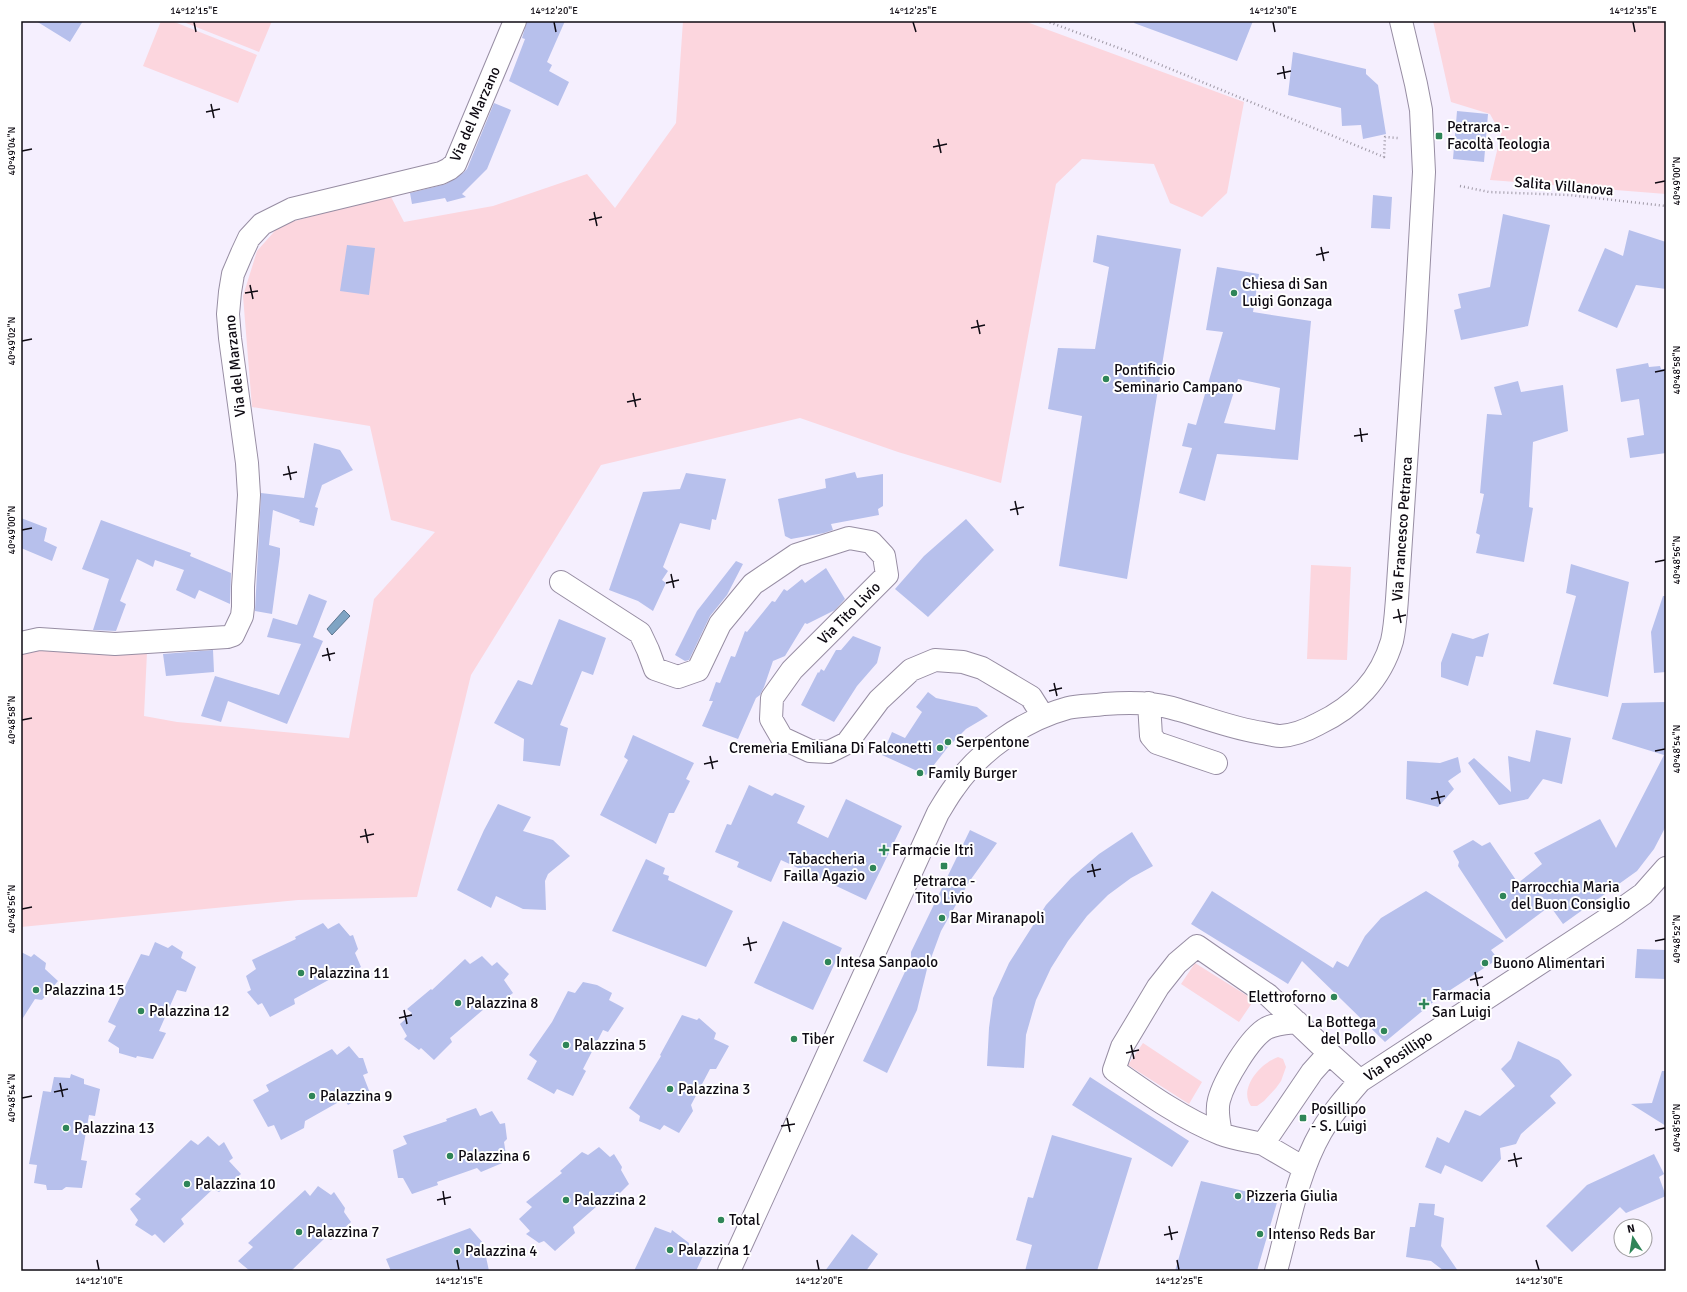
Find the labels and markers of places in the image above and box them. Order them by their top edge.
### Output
place label: Petrarca - Facoltà Teologia [1447,118,1550,153]
marker: Petrarca - Facoltà Teologia [1434,131,1444,141]
place label: Chiesa di San Luigi Gonzaga [1242,275,1332,310]
marker: Chiesa di San Luigi Gonzaga [1229,288,1239,298]
place label: Pontificio Seminario Campano [1114,361,1243,396]
marker: Pontificio Seminario Campano [1101,374,1111,384]
place label: Serpentone [956,733,1030,751]
marker: Serpentone [943,737,953,747]
place label: Cremeria Emiliana Di Falconetti [729,739,932,757]
marker: Cremeria Emiliana Di Falconetti [935,743,945,753]
place label: Family Burger [928,764,1018,782]
marker: Family Burger [915,768,925,778]
place label: Farmacie Itri [892,841,974,859]
marker: Farmacie Itri [879,845,889,855]
place label: Tabaccheria Failla Agazio [783,850,865,885]
marker: Petrarca - Tito Livio [939,861,949,871]
marker: Tabaccheria Failla Agazio [868,863,878,873]
place label: Petrarca - Tito Livio [913,872,975,907]
place label: Parrocchia Maria del Buon Consiglio [1511,878,1631,913]
marker: Parrocchia Maria del Buon Consiglio [1498,891,1508,901]
place label: Bar Miranapoli [950,909,1045,927]
marker: Bar Miranapoli [937,913,947,923]
place label: Intesa Sanpaolo [836,953,938,971]
place label: Buono Alimentari [1493,954,1605,972]
marker: Intesa Sanpaolo [823,957,833,967]
marker: Buono Alimentari [1480,958,1490,968]
place label: Palazzina 11 [309,964,390,982]
marker: Palazzina 11 [296,968,306,978]
place label: Palazzina 15 [44,981,125,999]
marker: Palazzina 15 [31,985,41,995]
place label: Farmacia San Luigi [1432,986,1491,1021]
place label: Elettroforno [1248,988,1326,1006]
marker: Elettroforno [1329,992,1339,1002]
place label: Palazzina 8 [466,994,538,1012]
marker: Palazzina 8 [453,998,463,1008]
marker: Farmacia San Luigi [1419,999,1429,1009]
place label: Palazzina 12 [149,1002,230,1020]
marker: Palazzina 12 [136,1006,146,1016]
place label: La Bottega del Pollo [1307,1013,1376,1048]
marker: La Bottega del Pollo [1379,1026,1389,1036]
place label: Tiber [802,1030,835,1048]
marker: Tiber [789,1034,799,1044]
place label: Palazzina 5 [574,1036,646,1054]
marker: Palazzina 5 [561,1040,571,1050]
place label: Palazzina 3 [678,1080,750,1098]
marker: Palazzina 3 [665,1084,675,1094]
place label: Palazzina 9 [320,1087,392,1105]
marker: Palazzina 9 [307,1091,317,1101]
place label: Posillipo - S. Luigi [1311,1100,1367,1135]
marker: Posillipo - S. Luigi [1298,1113,1308,1123]
place label: Palazzina 13 [74,1119,155,1137]
marker: Palazzina 13 [61,1123,71,1133]
place label: Palazzina 6 [458,1147,530,1165]
marker: Palazzina 6 [445,1151,455,1161]
place label: Palazzina 10 [195,1175,276,1193]
marker: Palazzina 10 [182,1179,192,1189]
place label: Pizzeria Giulia [1246,1187,1338,1205]
place label: Palazzina 2 [574,1191,646,1209]
marker: Pizzeria Giulia [1233,1191,1243,1201]
marker: Palazzina 2 [561,1195,571,1205]
place label: Total [729,1211,760,1229]
marker: Total [716,1215,726,1225]
place label: Palazzina 7 [307,1223,379,1241]
place label: Intenso Reds Bar [1268,1225,1376,1243]
marker: Palazzina 7 [294,1227,304,1237]
marker: Intenso Reds Bar [1255,1229,1265,1239]
place label: Palazzina 1 [678,1241,750,1259]
place label: Palazzina 4 [465,1242,537,1260]
marker: Palazzina 1 [665,1245,675,1255]
marker: Palazzina 4 [452,1246,462,1256]

